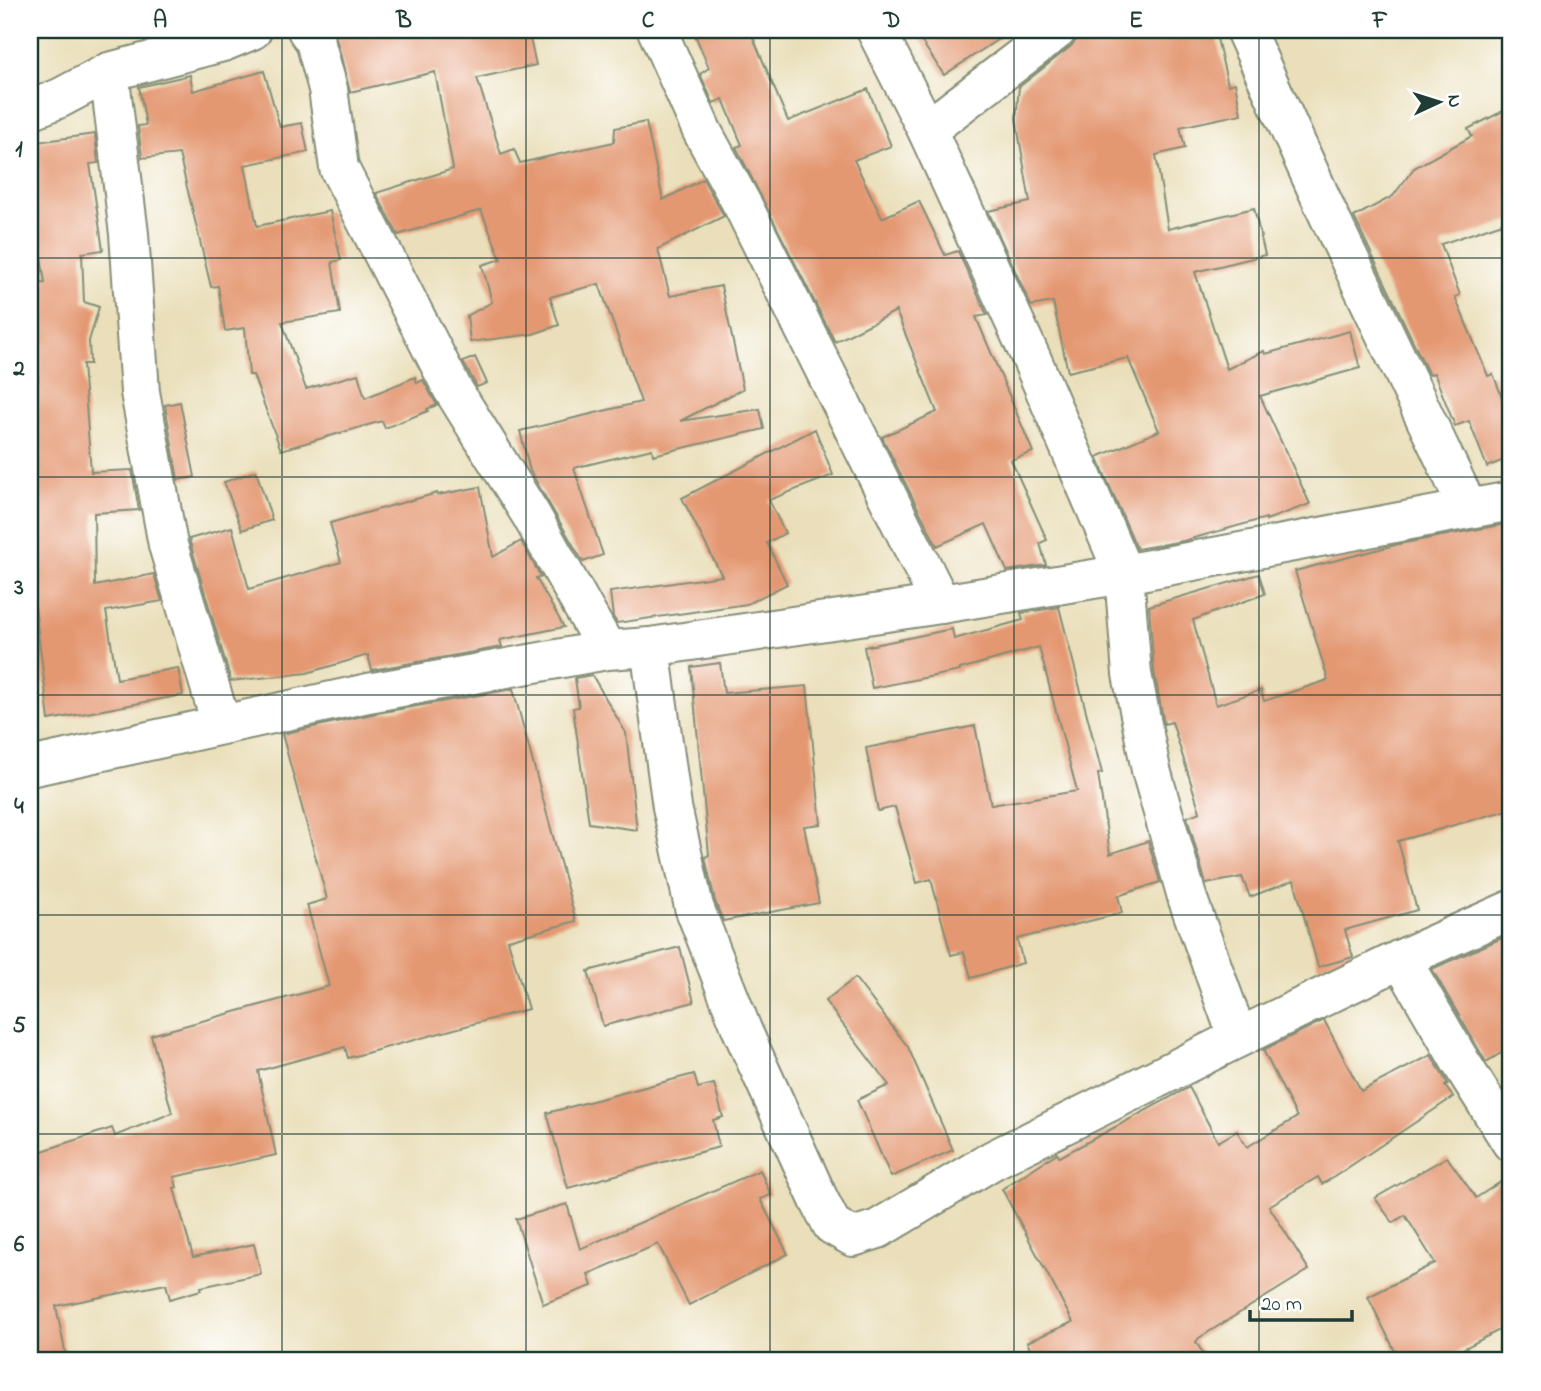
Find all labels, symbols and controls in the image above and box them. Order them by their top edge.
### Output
text: A [153,5,167,38]
text: B [395,5,412,38]
text: C [642,5,655,38]
text: D [883,5,900,38]
text: E [1129,5,1143,38]
text: F [1372,5,1388,38]
north arrow [1404,66,1474,136]
text: N [1440,94,1467,109]
text: 1 [15,134,23,167]
text: 2 [12,353,25,386]
text: 3 [13,572,24,605]
text: 4 [14,791,24,824]
text: 5 [12,1010,26,1043]
text: 6 [14,1229,25,1262]
scale bar [1250,1279,1352,1323]
text: 20 m [1261,1290,1302,1320]

